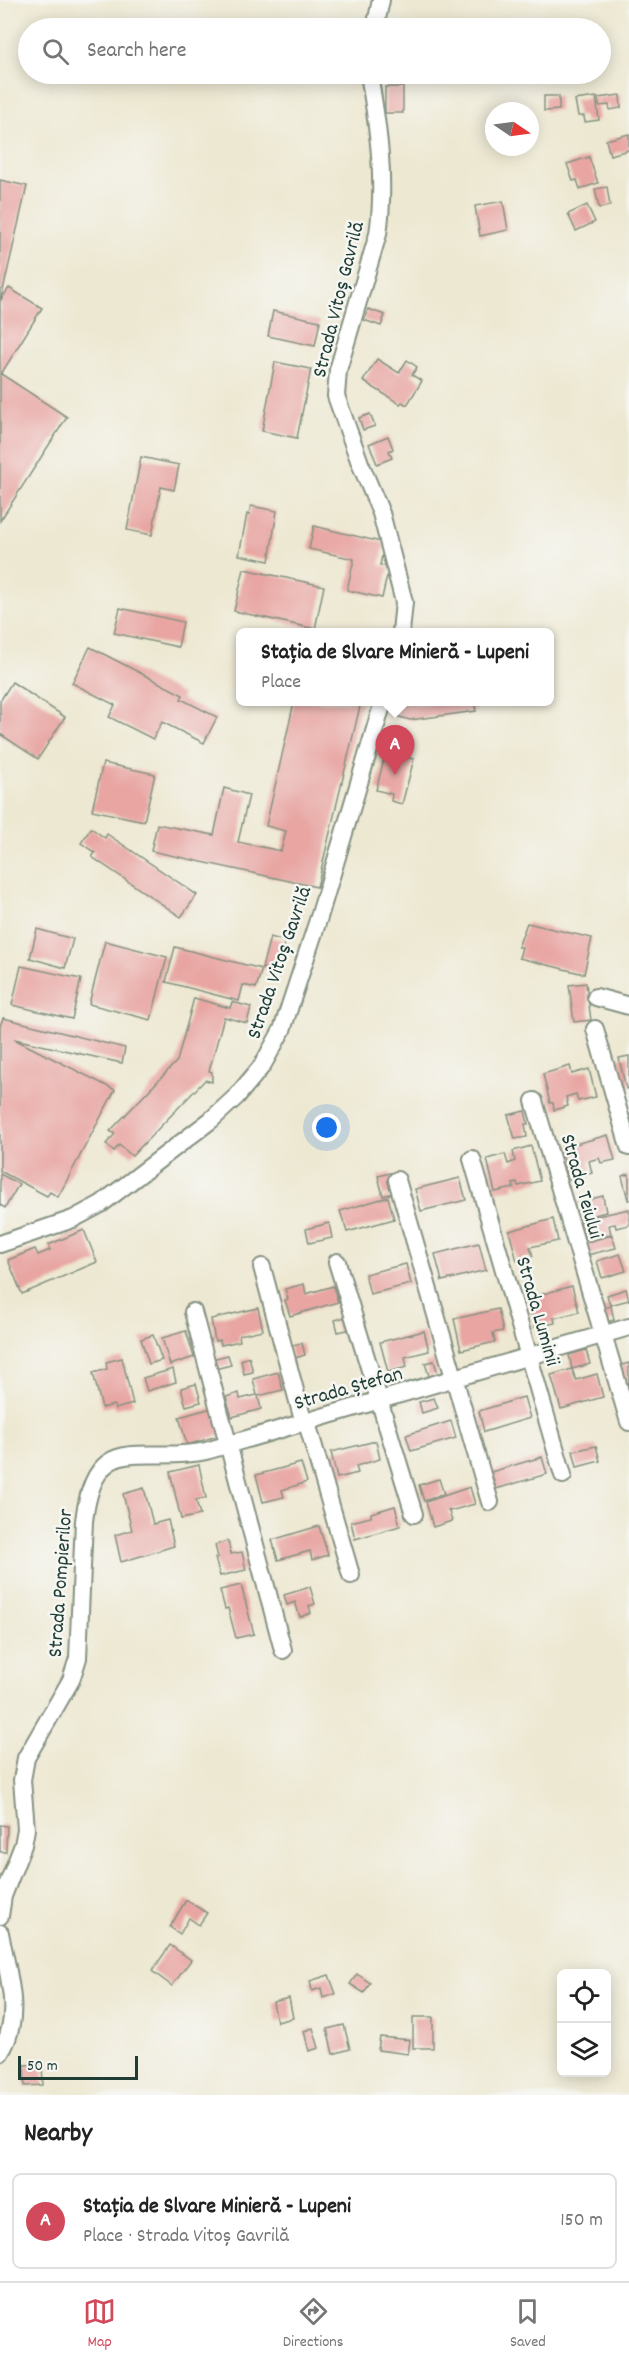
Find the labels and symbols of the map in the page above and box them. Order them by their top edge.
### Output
north arrow [485,102,539,156]
street label: Strada Vitoș Gavrilă [306,218,374,381]
pin: A [376,726,414,775]
street label: Strada Vitoș Gavrilă [241,882,321,1044]
your location [312,1113,341,1142]
street label: Strada Teiului [551,1131,609,1243]
street label: Strada Luminii [506,1254,566,1370]
street label: Strada Ștefan [291,1360,407,1420]
street label: Strada Pompierilor [42,1508,82,1659]
scale bar [18,2053,138,2080]

